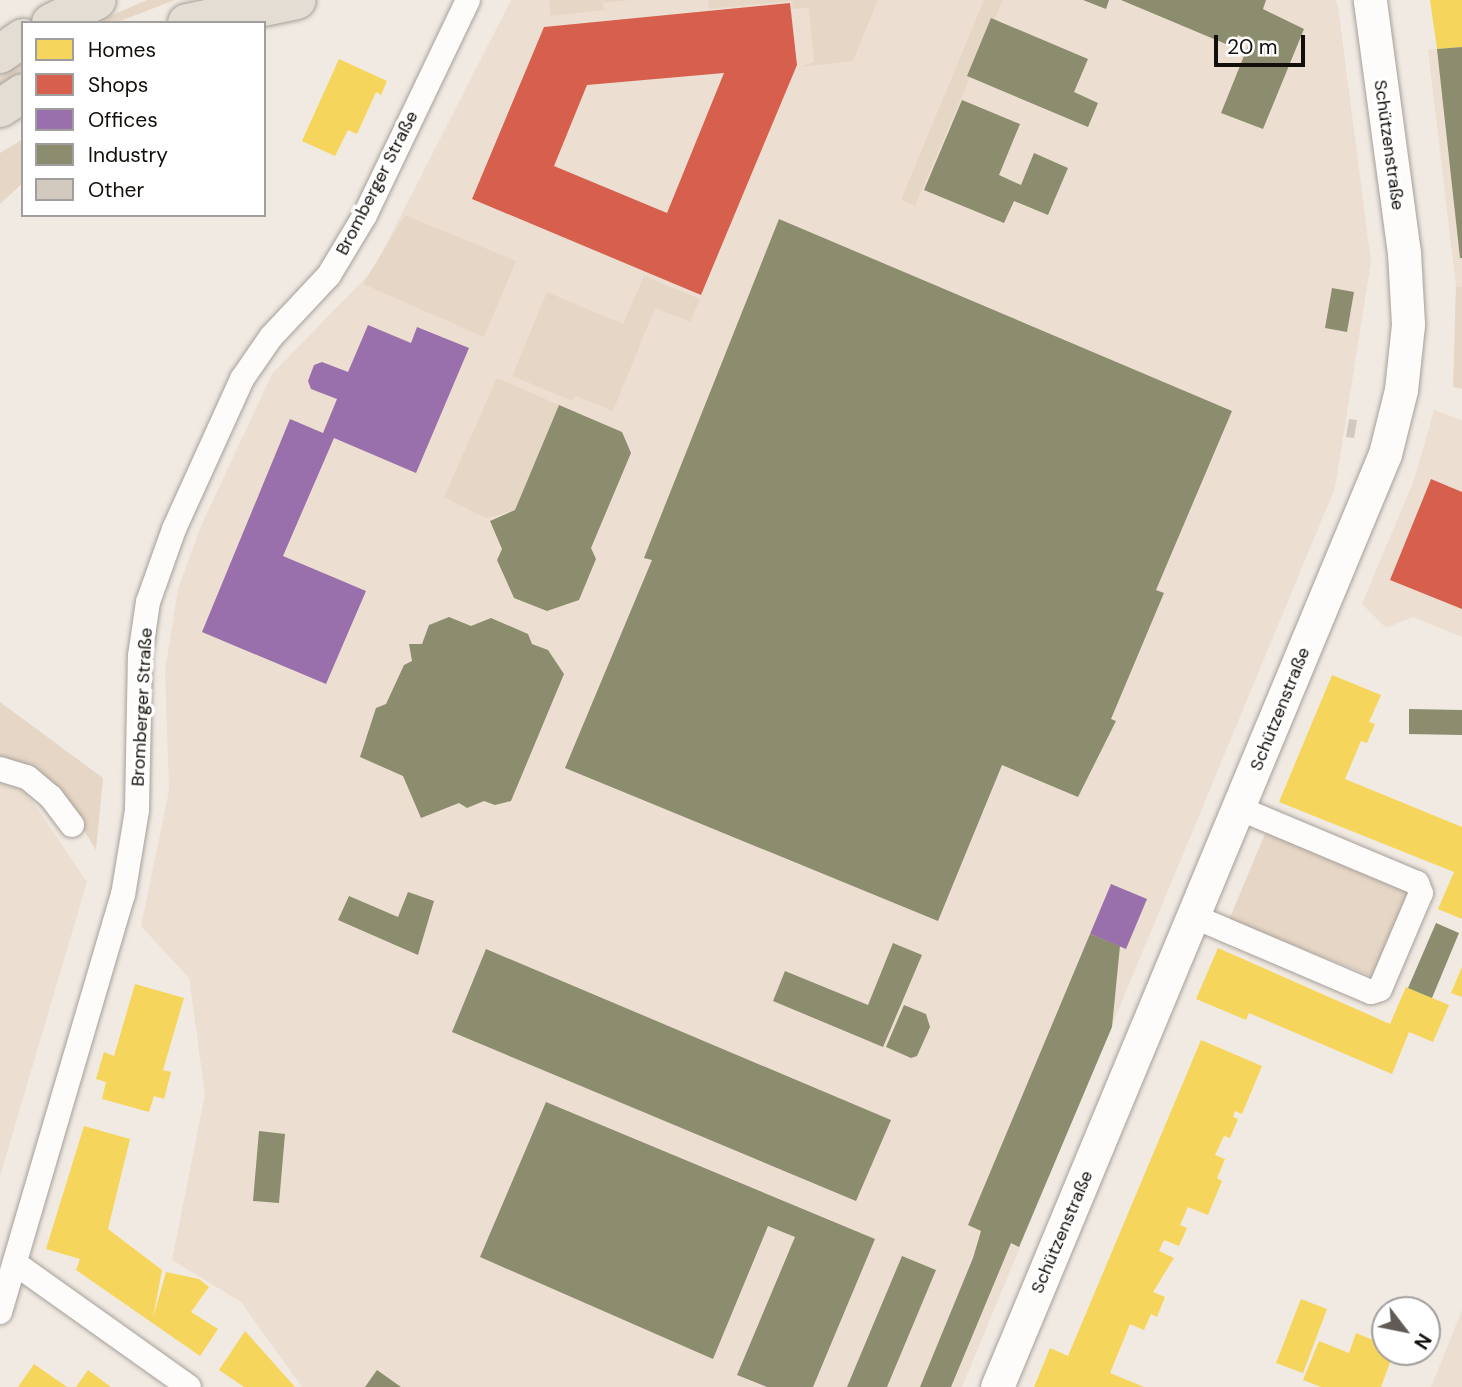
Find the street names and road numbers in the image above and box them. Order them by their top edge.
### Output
street label: Schützenstraße [1369,78,1409,212]
street label: Bromberger Straße [331,107,423,259]
street label: Bromberger Straße [127,627,157,787]
street label: Schützenstraße [1245,644,1315,774]
street label: Schützenstraße [1026,1167,1098,1297]

